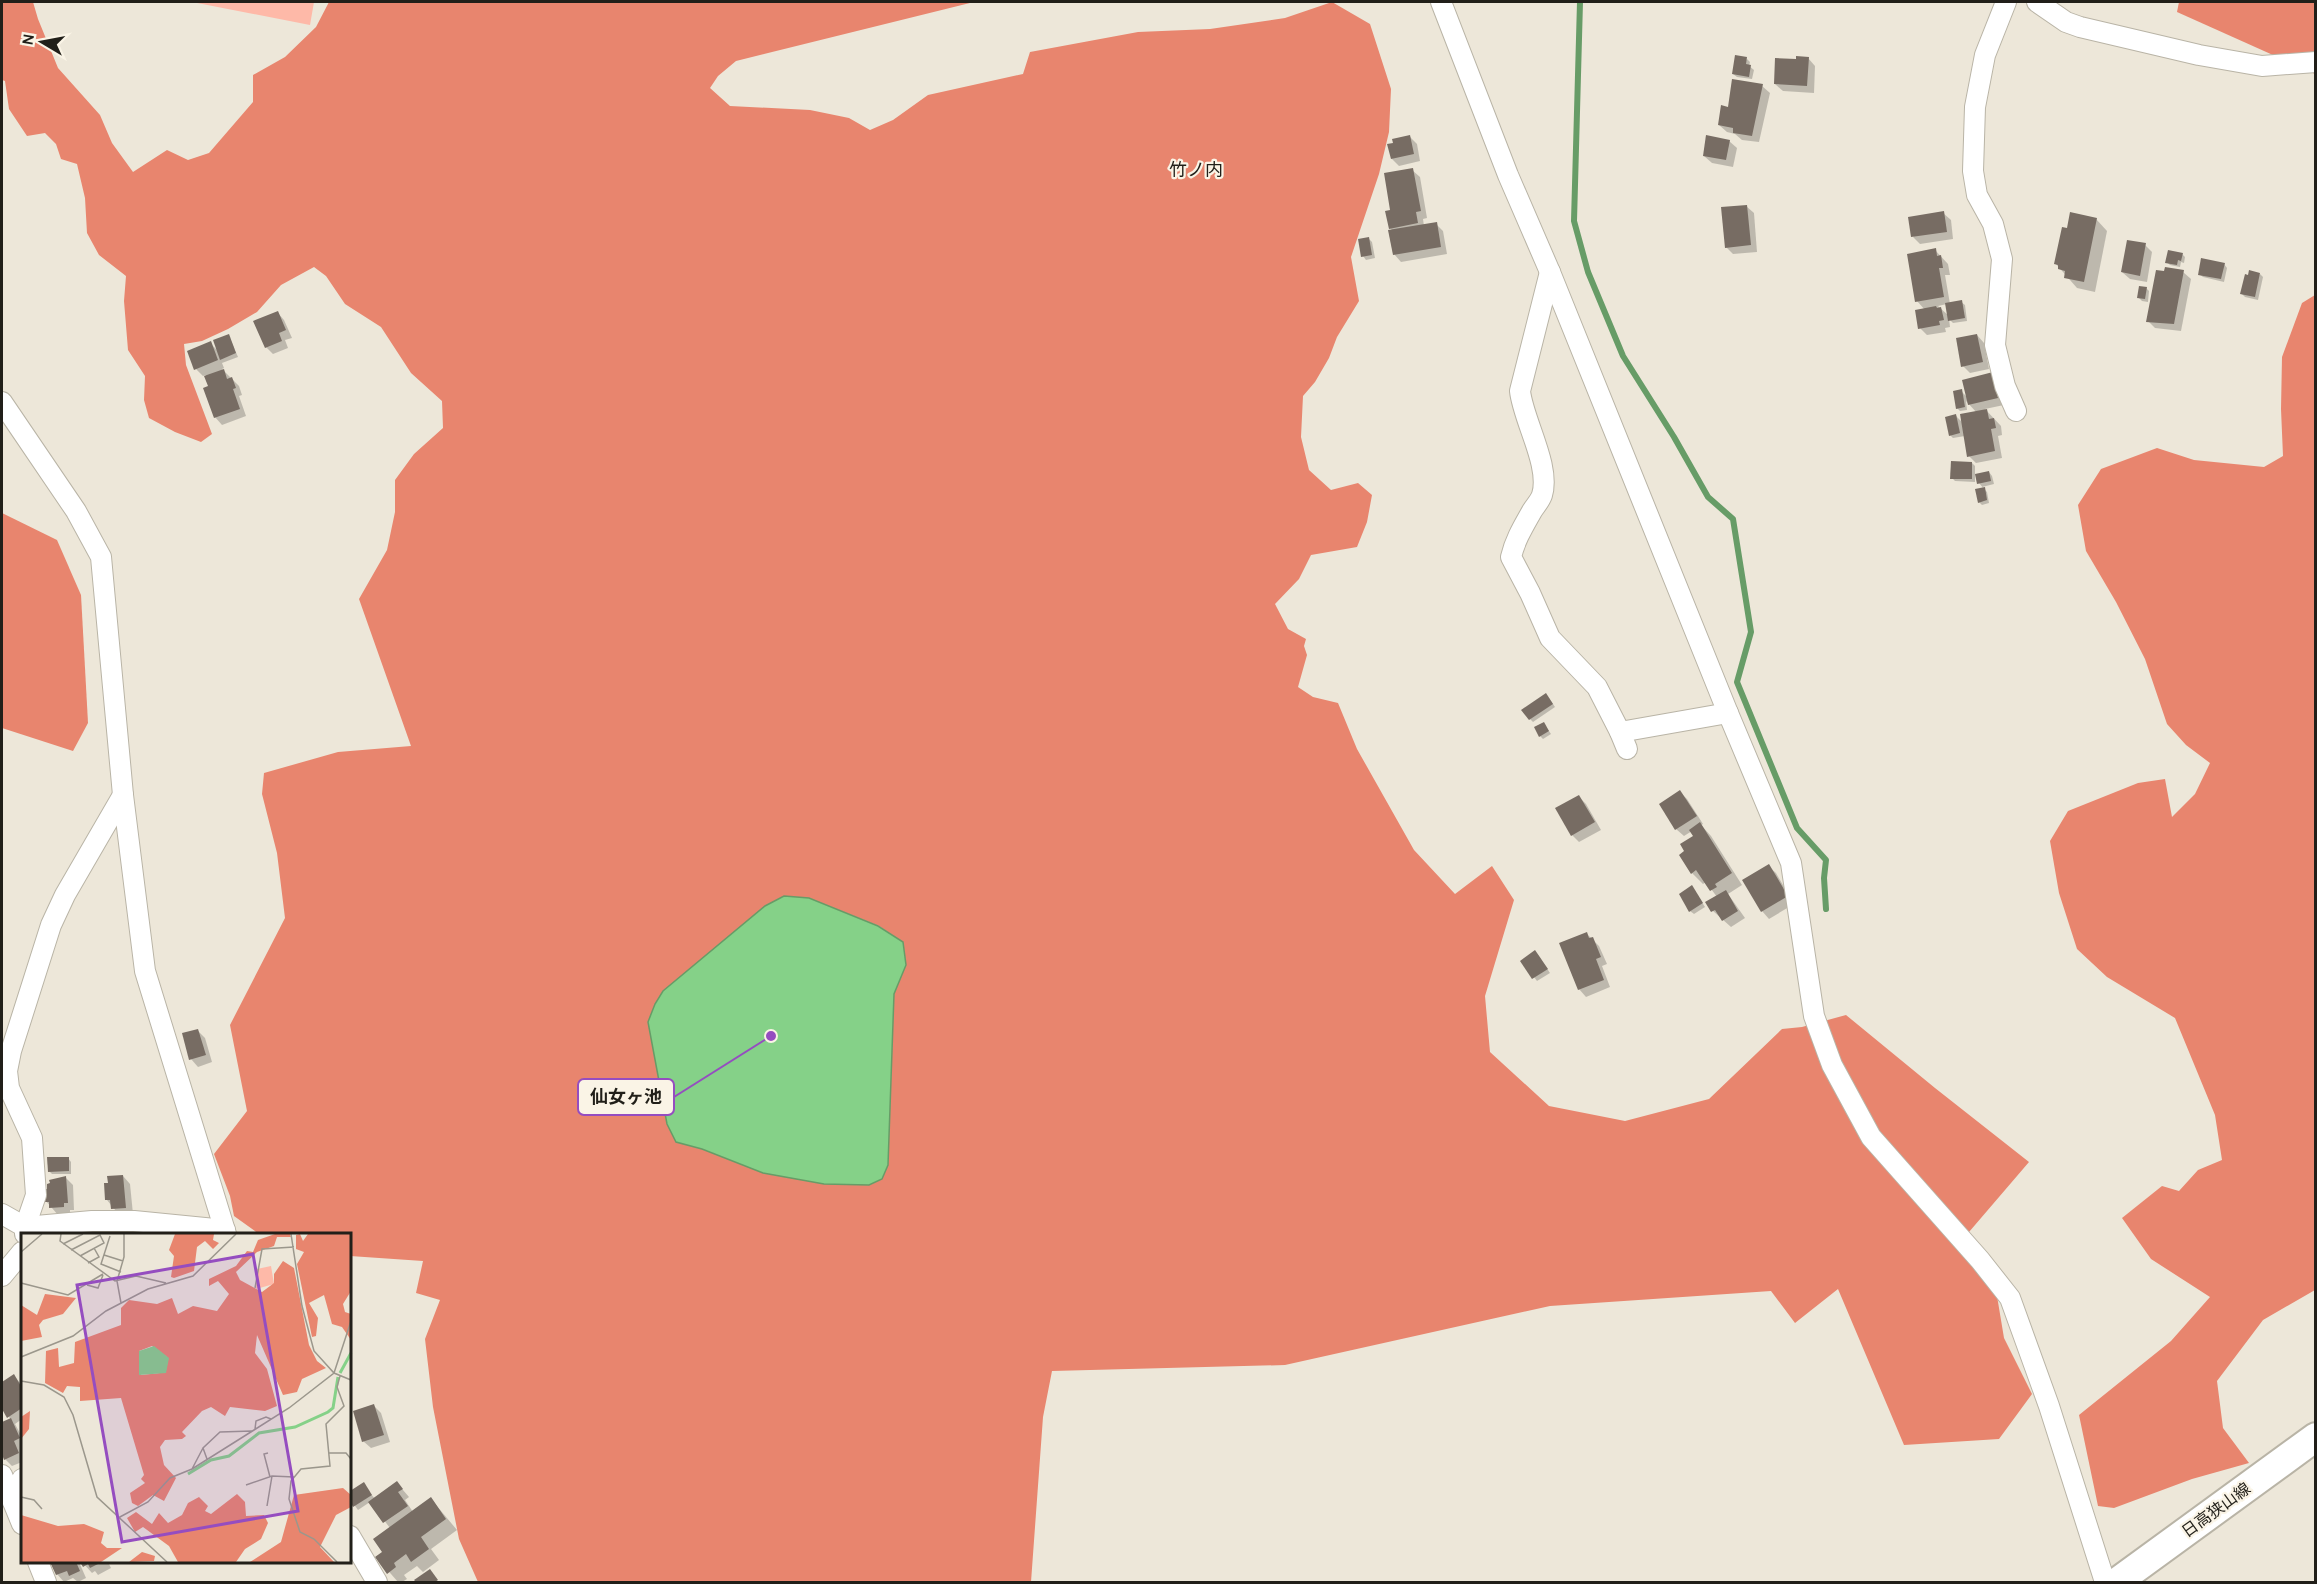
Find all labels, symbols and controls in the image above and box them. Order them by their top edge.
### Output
north arrow [12,12,72,72]
text: N [17,32,38,47]
district label: 竹ノ内 [1169,159,1223,181]
callout: 仙女ヶ池 [578,1079,674,1115]
text: 仙女ヶ池 [590,1086,662,1108]
inset map [21,1233,351,1563]
street label: 日高狭山線 [2178,1479,2254,1541]

